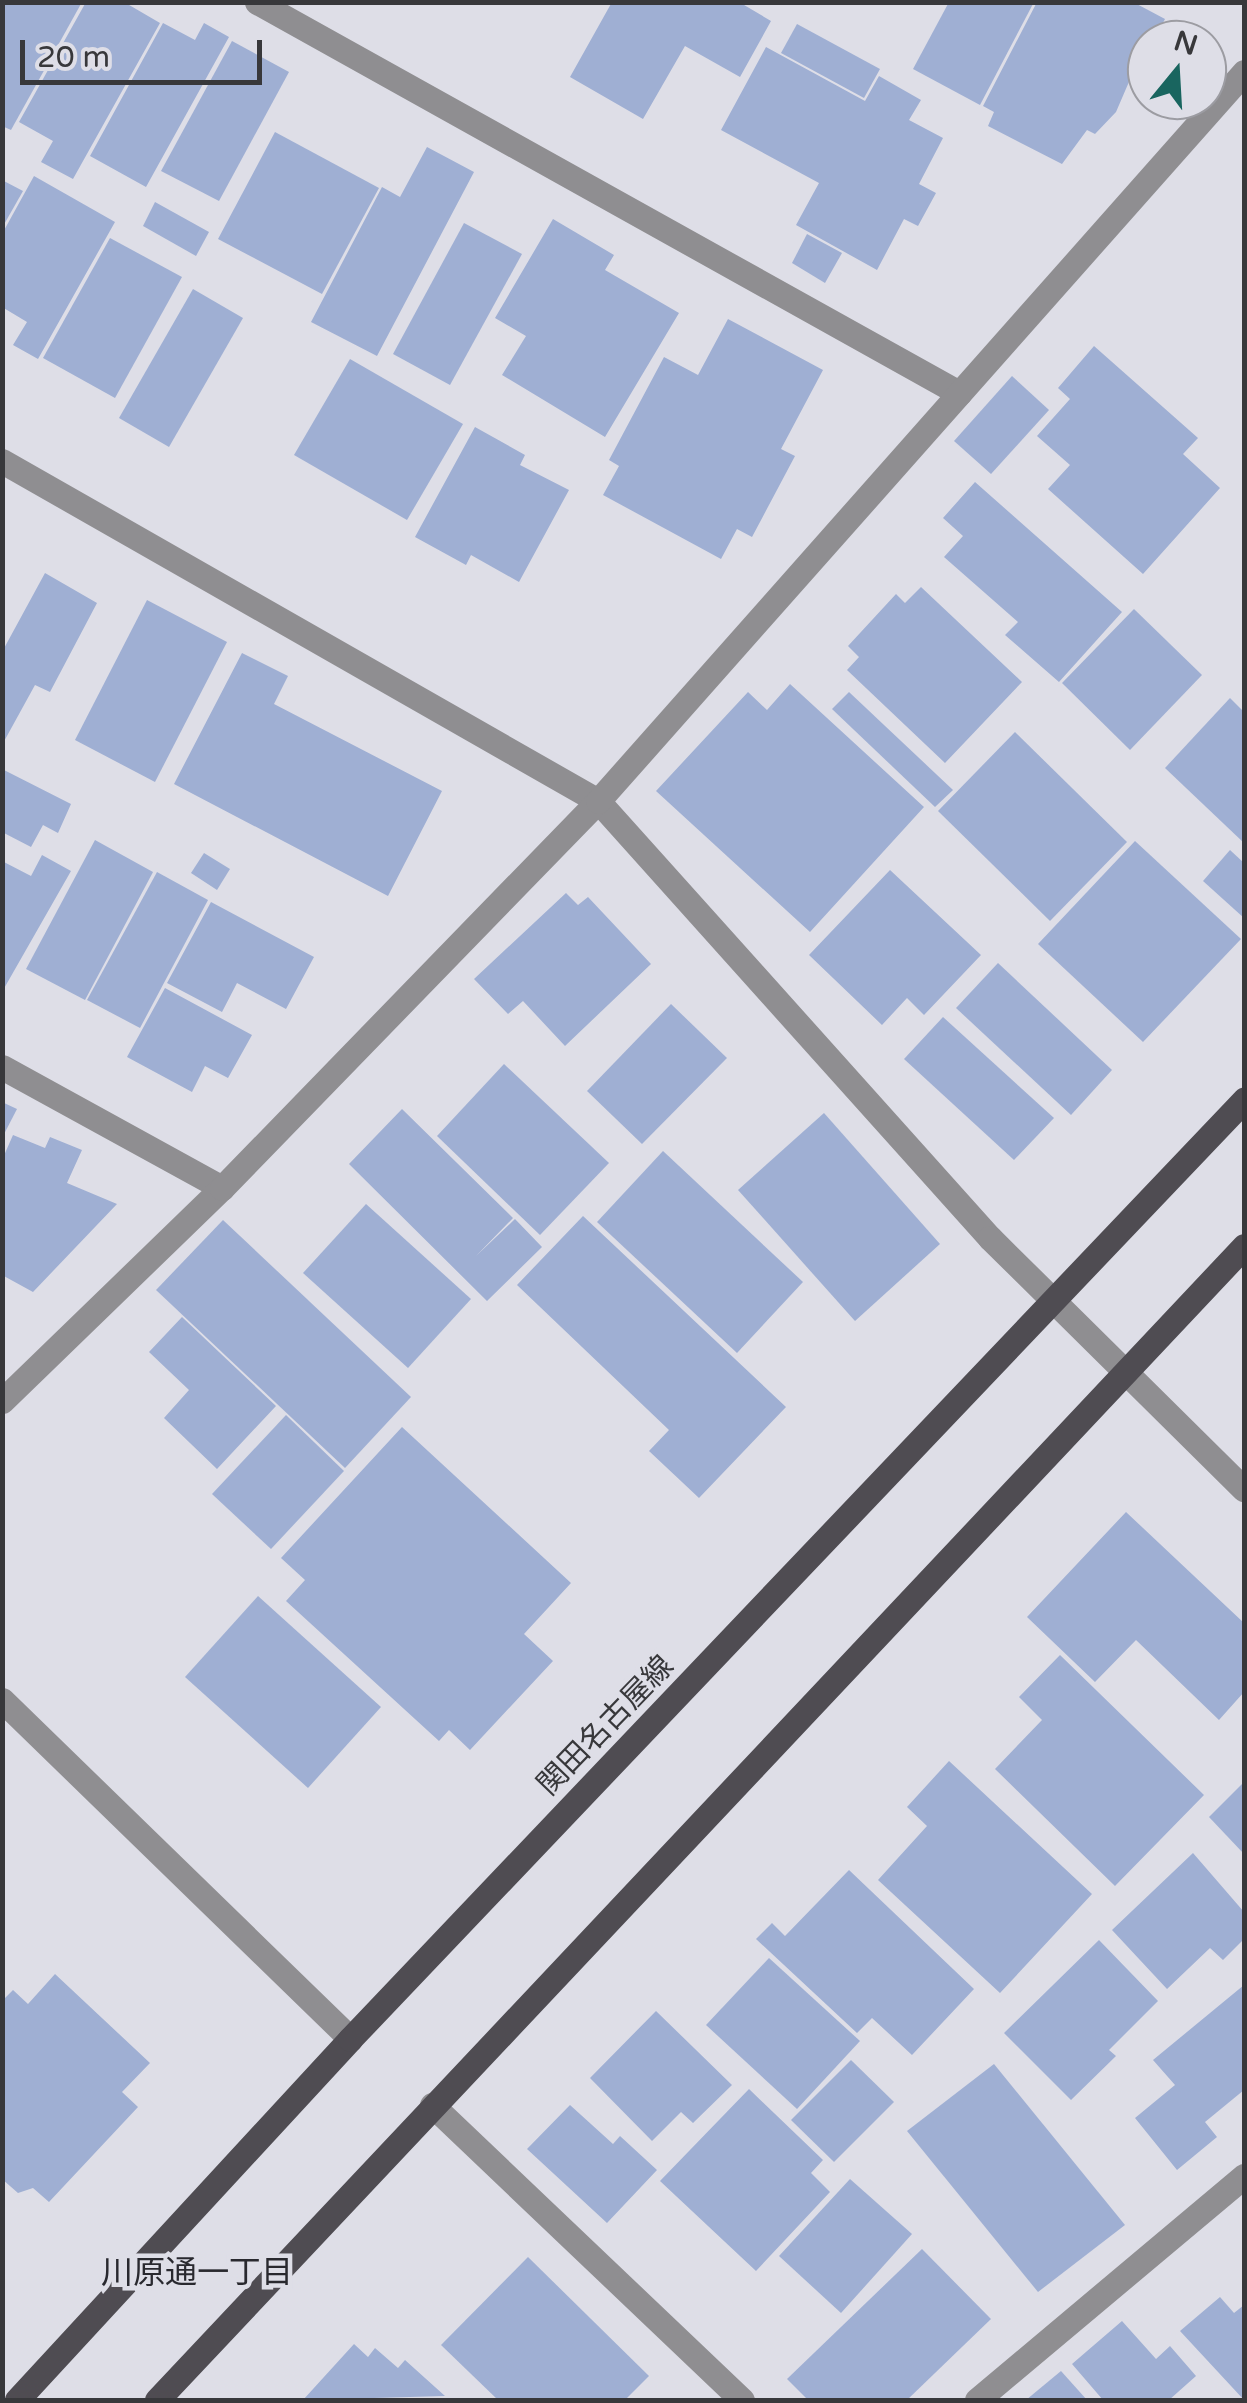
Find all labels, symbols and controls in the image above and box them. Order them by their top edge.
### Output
scale bar [25,20,268,82]
north arrow [1127,20,1227,120]
text: N [1170,24,1202,63]
text: 20 m [37,39,110,76]
street label: 関田名古屋線 [531,1649,681,1803]
district label: 川原通一丁目 [101,2254,293,2292]

